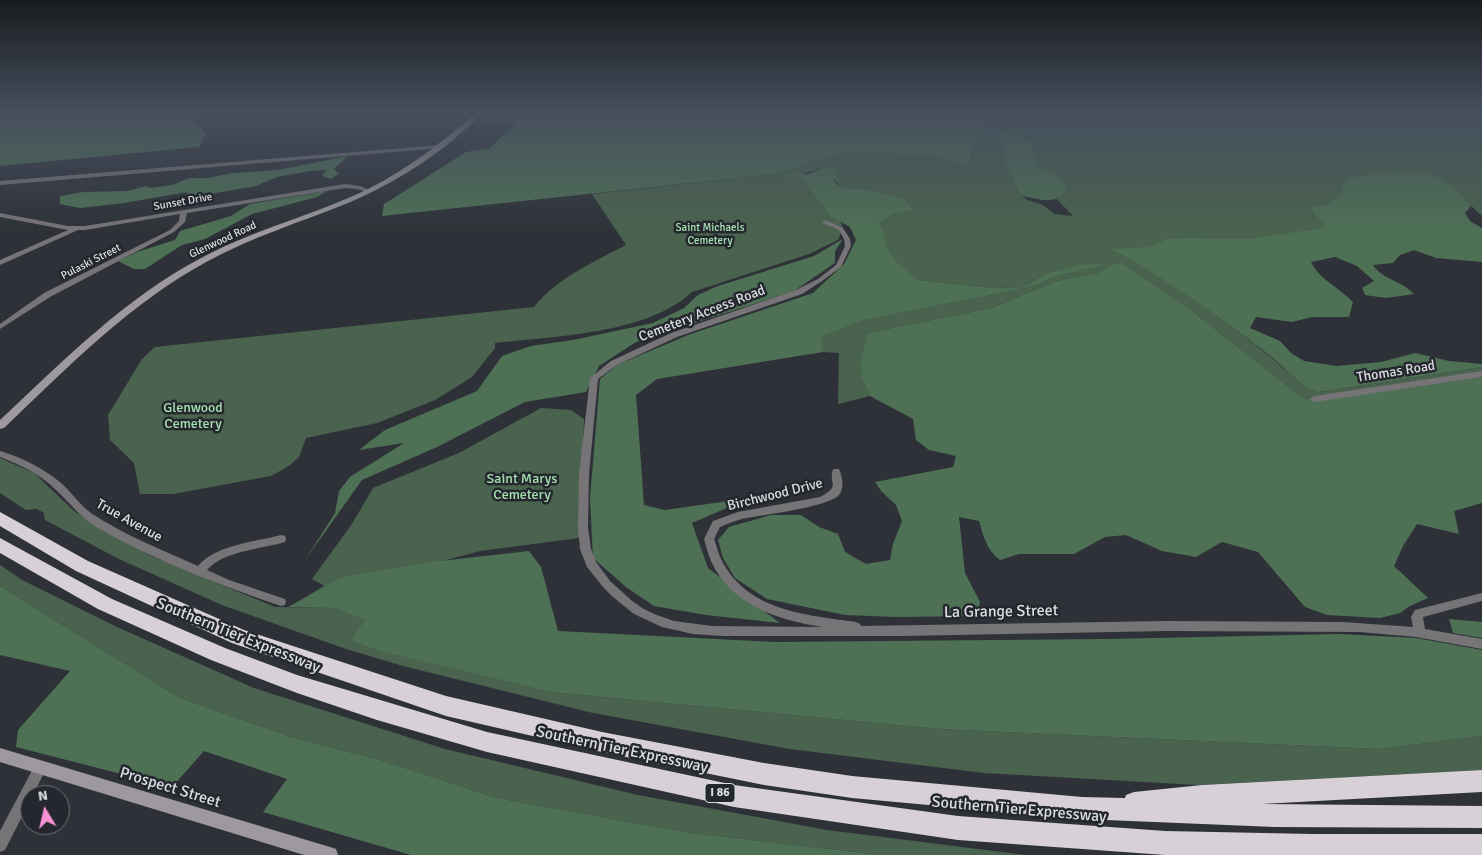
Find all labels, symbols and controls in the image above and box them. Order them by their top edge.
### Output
street label: Sunset Drive [153,190,213,214]
street label: Glenwood Road [187,219,259,261]
park label: Saint Michaels Cemetery [675,221,745,247]
street label: Pulaski Street [59,241,123,283]
street label: Cemetery Access Road [636,282,768,346]
street label: Thomas Road [1356,358,1436,386]
park label: Glenwood Cemetery [163,400,223,432]
park label: Saint Marys Cemetery [487,471,557,504]
street label: Birchwood Drive [726,475,824,515]
street label: True Avenue [93,496,165,546]
street label: Southern Tier Expressway [153,594,323,678]
street label: La Grange Street [944,601,1058,623]
street label: Southern Tier Expressway [534,722,710,778]
street label: Prospect Street [117,764,223,812]
road number: I 86 [705,784,735,802]
north arrow [20,785,70,835]
text: N [37,787,49,805]
street label: Southern Tier Expressway [931,793,1107,827]

